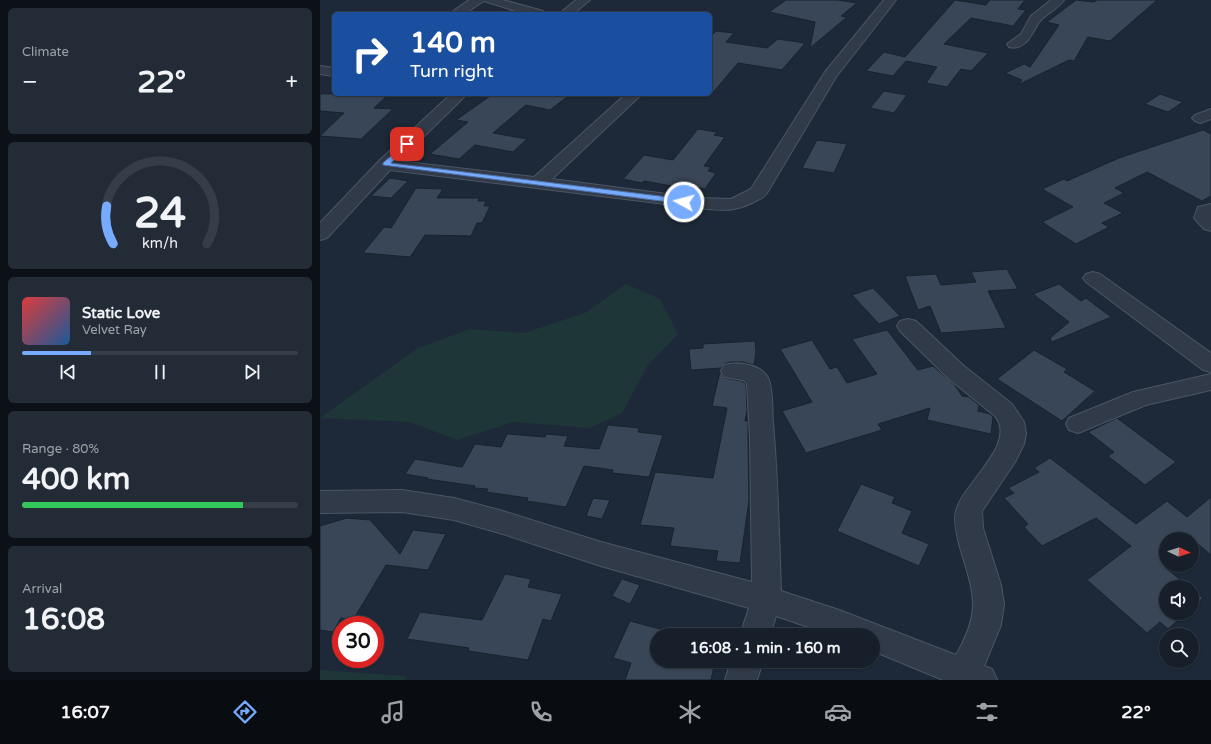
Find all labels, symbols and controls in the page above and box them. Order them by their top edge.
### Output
text: 140 m [410,26,496,60]
icon: right [344,28,396,80]
text: Climate [22,44,69,60]
text: Turn right [410,60,494,82]
text: 22° [137,64,186,101]
text: − [22,69,38,95]
text: + [286,69,298,95]
pin [390,127,424,161]
icon: arrive [396,133,418,155]
position arrow [663,181,705,223]
text: 24 [134,188,186,238]
text: km/h [142,234,178,251]
text: Static Love [82,304,160,322]
text: Velvet Ray [82,322,147,338]
icon: previous [57,361,79,383]
icon: pause [149,361,171,383]
icon: next [241,361,263,383]
text: Range · 80% [22,441,99,457]
text: 400 km [22,461,130,498]
north arrow [1159,532,1199,572]
map controls [1159,532,1199,668]
button: sound [1159,580,1199,620]
text: Arrival [22,581,62,597]
text: 16:08 [22,601,105,638]
speed limit sign: 30 [332,616,384,668]
button: search [1159,628,1199,668]
text: 16:08 · 1 min · 160 m [690,639,840,657]
icon: directions [231,698,259,726]
icon: music [379,698,407,726]
icon: phone [527,698,555,726]
icon: climate [676,698,704,726]
icon: car [824,698,852,726]
icon: filters [973,698,1001,726]
text: 16:07 [60,701,110,723]
text: 22° [1121,701,1151,723]

